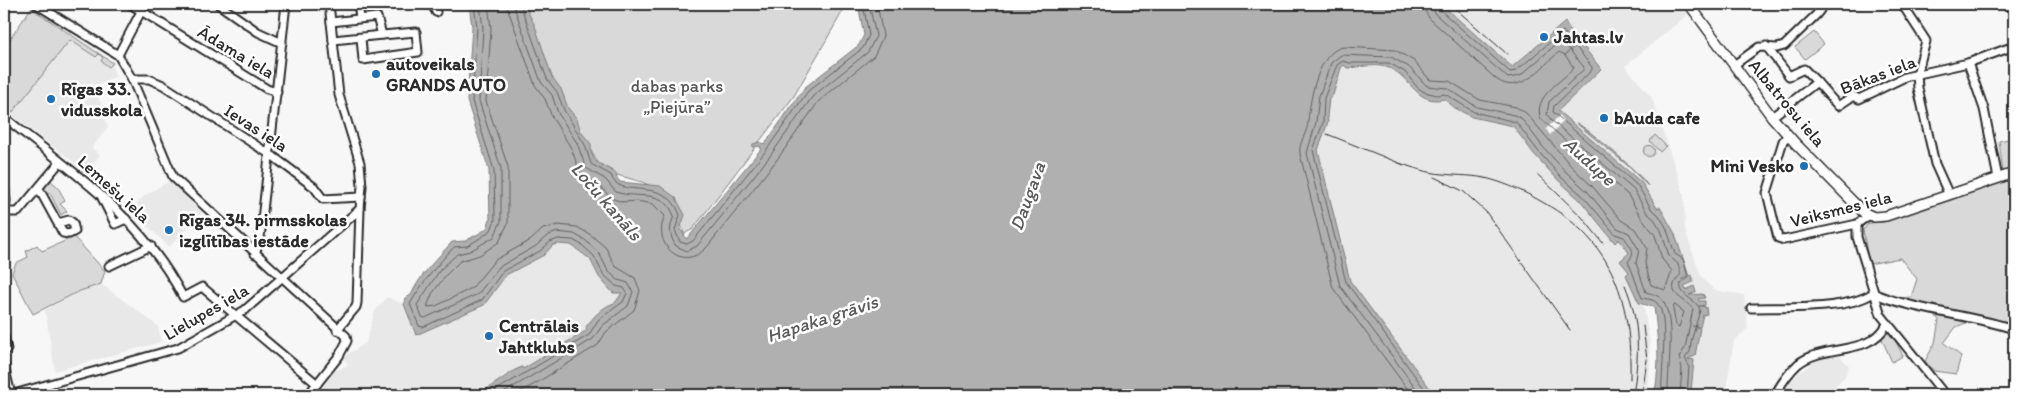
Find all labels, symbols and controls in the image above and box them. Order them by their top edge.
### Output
street label: Ādama iela [194,21,278,83]
place label: Jahtas.lv [1553,26,1624,48]
marker: Jahtas.lv [1538,31,1550,43]
street label: Bākas iela [1837,50,1920,100]
place label: autoveikals GRANDS AUTO [386,53,506,96]
street label: Albatrosu iela [1744,55,1831,152]
marker: autoveikals GRANDS AUTO [370,68,382,80]
park label: dabas parks „Piejūra” [631,75,723,118]
place label: Rīgas 33. vidusskola [61,78,143,121]
marker: Rīgas 33. vidusskola [45,93,57,105]
street label: Ievas iela [220,99,292,157]
place label: bAuda cafe [1614,107,1700,129]
marker: bAuda cafe [1598,112,1610,124]
water label: Audupe [1559,132,1621,191]
street label: Lemešu iela [73,150,156,228]
place label: Mini Vesko [1711,155,1794,177]
water label: Loču kanāls [566,157,648,246]
water label: Daugava [1004,159,1050,234]
marker: Mini Vesko [1798,160,1810,172]
street label: Veiksmes iela [1788,186,1895,232]
place label: Rīgas 34. pirmsskolas izglītības iestāde [179,209,347,252]
marker: Rīgas 34. pirmsskolas izglītības iestāde [163,224,175,236]
street label: Lielupes iela [159,278,253,345]
water label: Hapaka grāvis [764,290,881,347]
place label: Centrālais Jahtklubs [498,315,579,358]
marker: Centrālais Jahtklubs [483,330,495,342]

